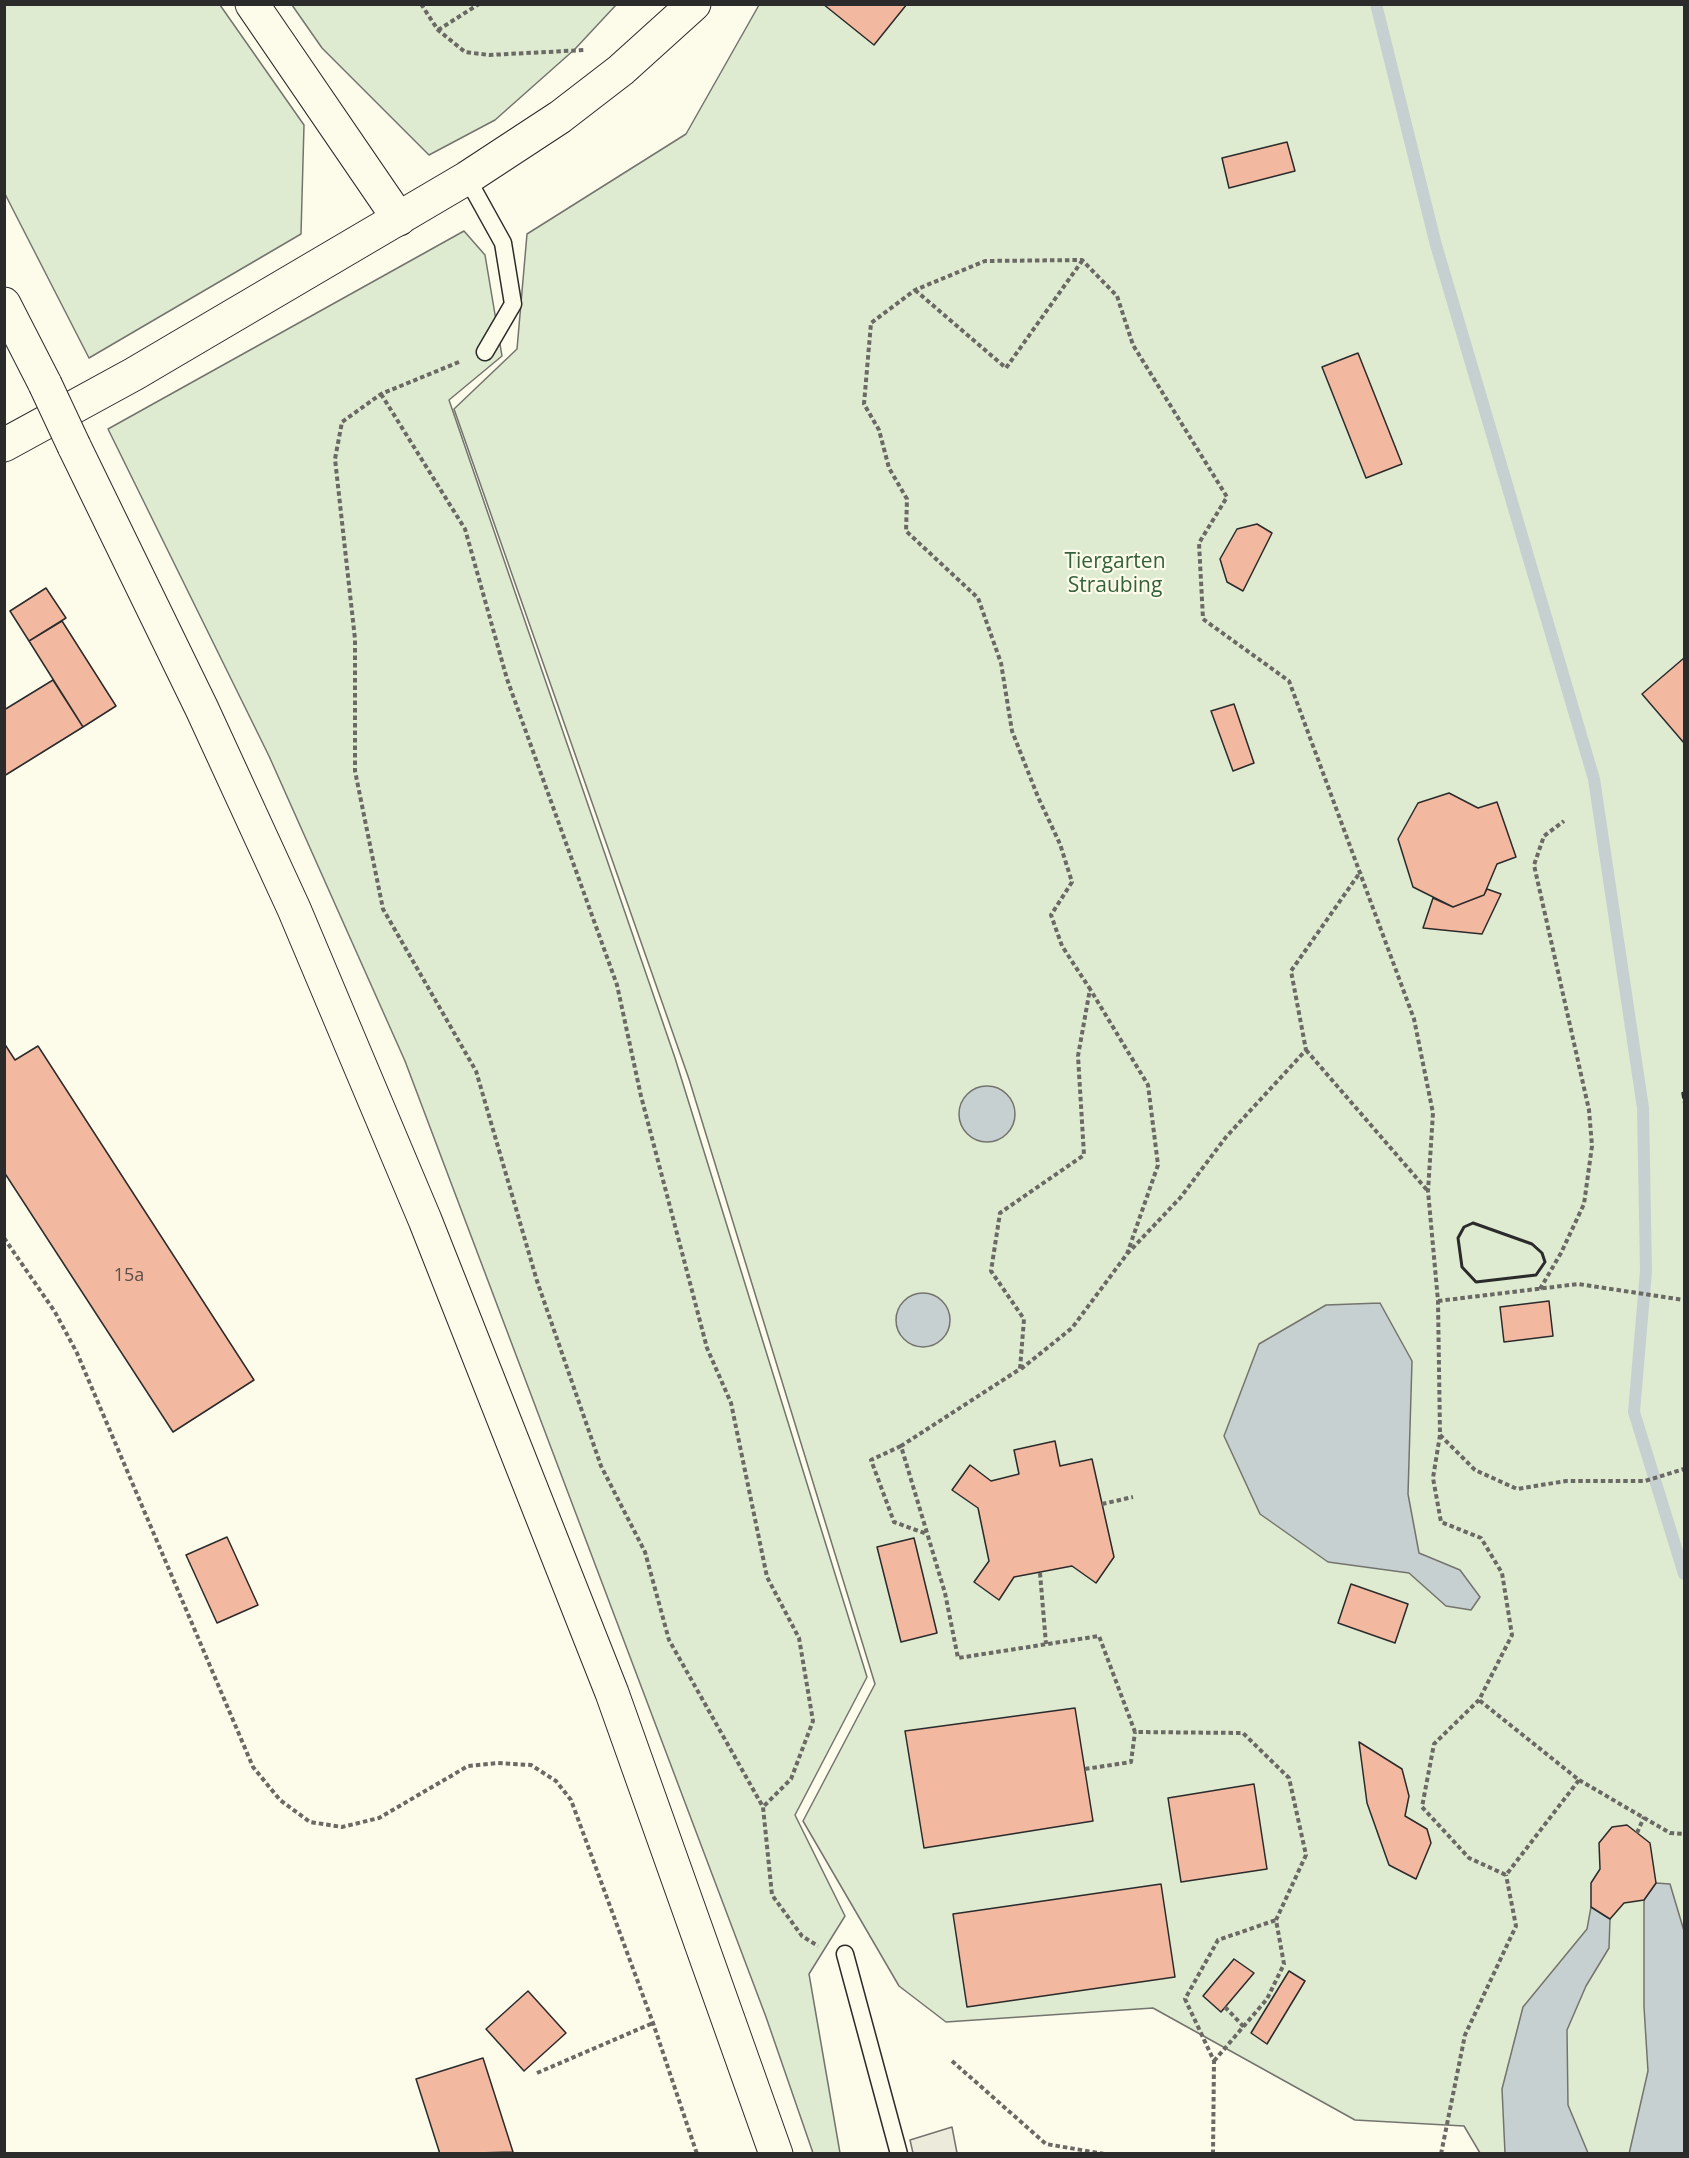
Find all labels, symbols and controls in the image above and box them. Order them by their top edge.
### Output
park label: Tiergarten Straubing [1064,549,1166,599]
house number: 15a [114,1265,144,1287]

